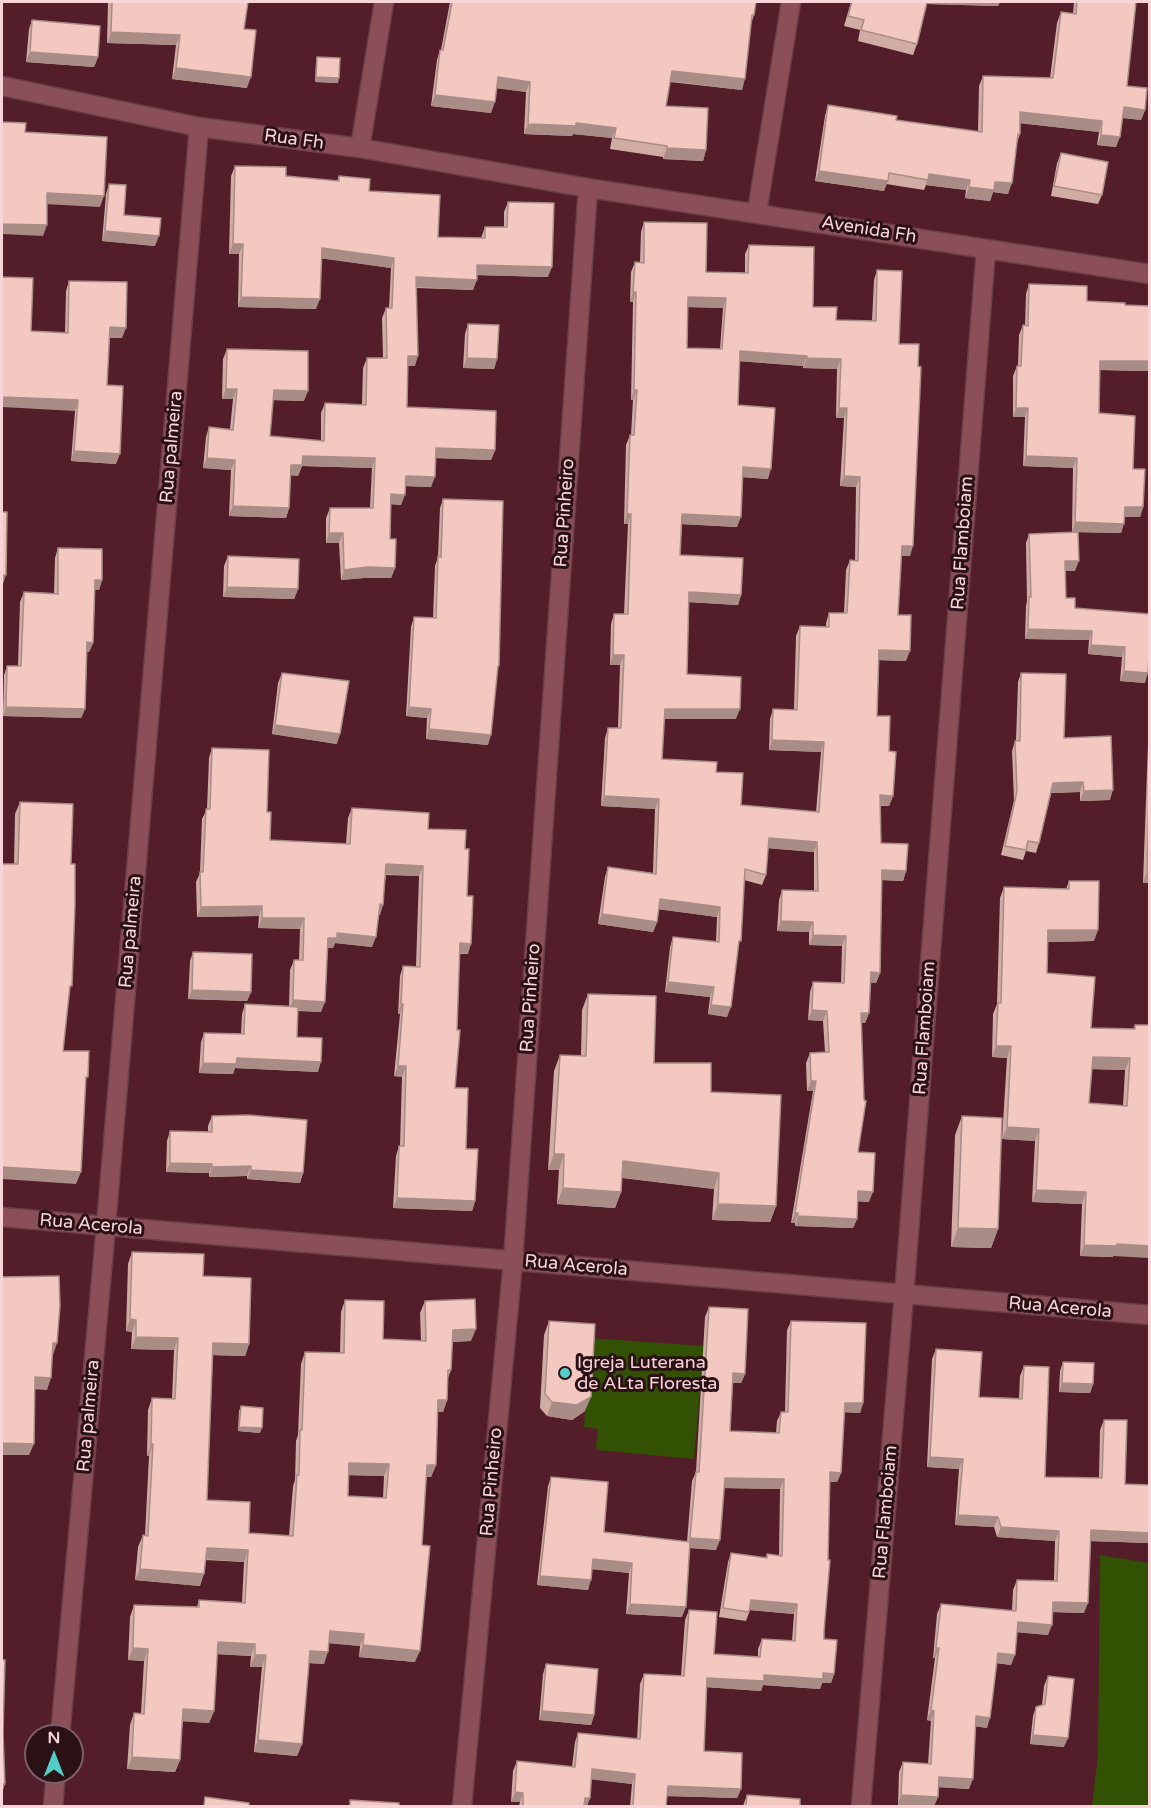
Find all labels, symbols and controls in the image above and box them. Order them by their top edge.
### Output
street label: Rua Fh [263,125,325,155]
street label: Avenida Fh [820,212,918,248]
street label: Rua palmeira [156,390,188,504]
street label: Rua Pinheiro [550,458,580,568]
street label: Rua Flamboiam [948,475,978,611]
street label: Rua palmeira [115,875,147,989]
street label: Rua Pinheiro [516,943,546,1053]
street label: Rua Flamboiam [910,960,940,1096]
street label: Rua Acerola [38,1210,144,1240]
street label: Rua Acerola [523,1251,629,1281]
street label: Rua Acerola [1007,1293,1113,1323]
place label: Igreja Luterana de ALta Floresta [577,1352,717,1394]
street label: Rua palmeira [73,1359,105,1473]
marker: Igreja Luterana de ALta Floresta [558,1366,572,1380]
street label: Rua Pinheiro [476,1427,508,1537]
street label: Rua Flamboiam [869,1444,903,1580]
north arrow [24,1724,84,1784]
text: N [48,1728,60,1748]

